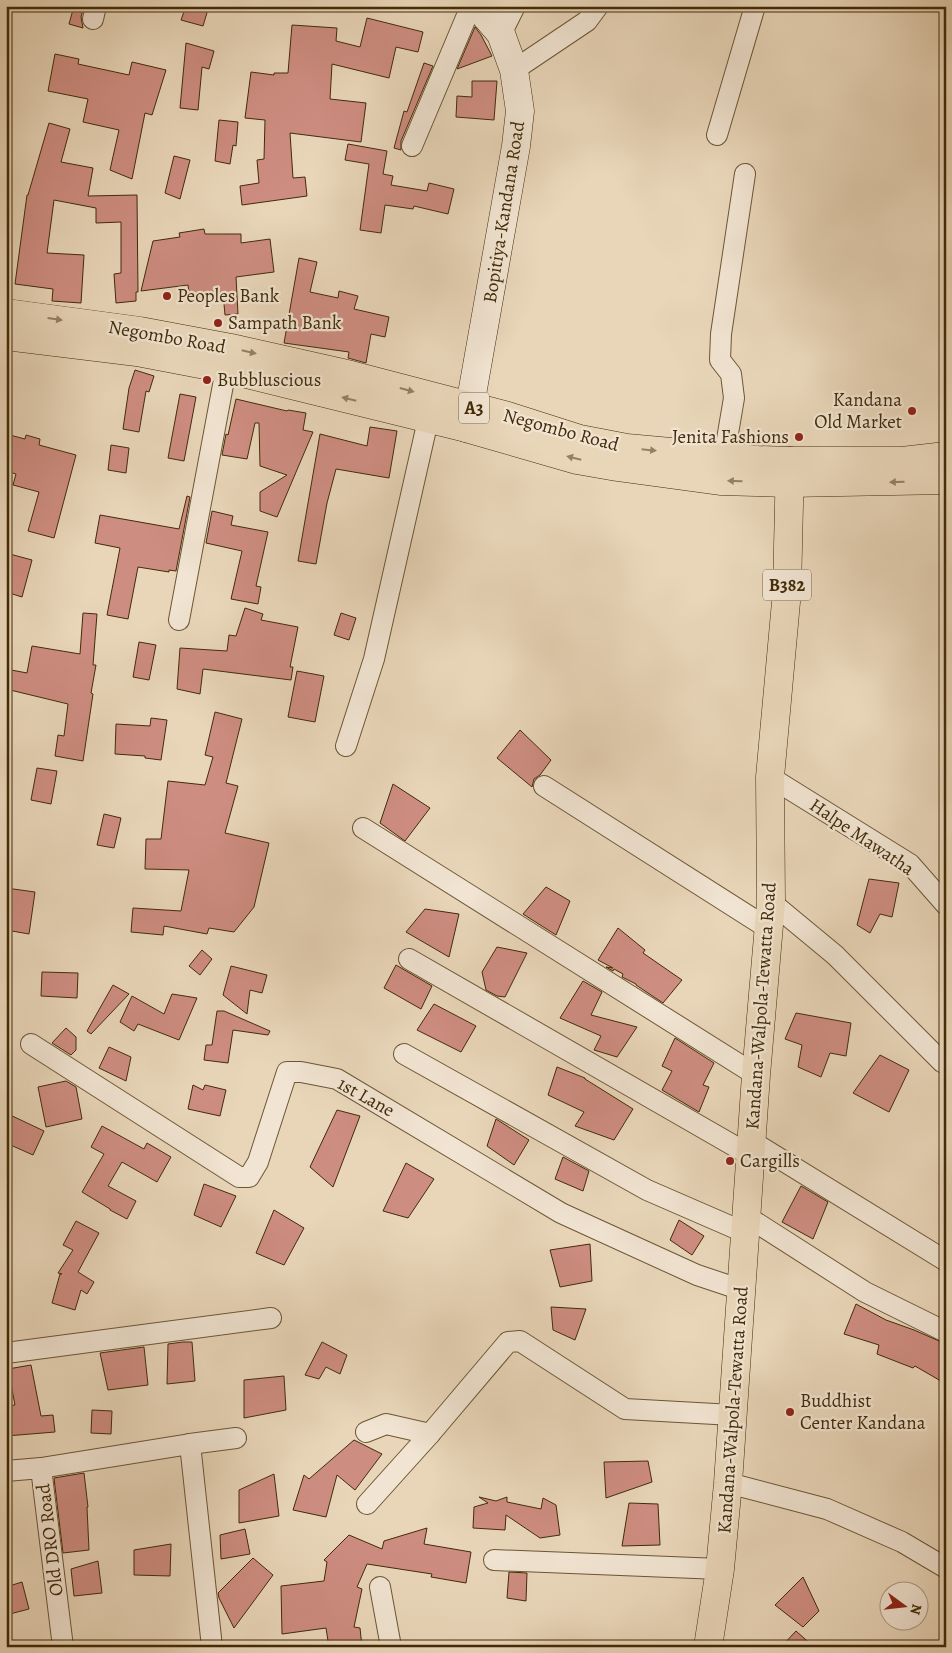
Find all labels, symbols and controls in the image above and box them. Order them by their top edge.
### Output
street label: Bopitiya-Kandana Road [477,118,531,305]
place label: Peoples Bank [177,283,280,309]
marker: Peoples Bank [161,290,173,302]
place label: Sampath Bank [228,310,342,336]
street label: Negombo Road [106,314,229,360]
one-way arrow [47,316,63,324]
marker: Sampath Bank [212,317,224,329]
one-way arrow [242,348,257,356]
place label: Bubbluscious [217,367,321,393]
marker: Bubbluscious [201,374,213,386]
one-way arrow [400,386,415,394]
place label: Kandana Old Market [814,387,902,435]
road number: A3 [459,392,489,423]
one-way arrow [342,395,357,403]
street label: Negombo Road [500,402,623,458]
marker: Kandana Old Market [906,405,918,417]
place label: Jenita Fashions [672,424,789,450]
marker: Jenita Fashions [793,431,805,443]
one-way arrow [642,446,658,454]
one-way arrow [566,454,581,462]
one-way arrow [726,477,742,485]
one-way arrow [889,478,905,486]
road number: B382 [763,570,811,600]
street label: Halpe Mawatha [804,792,920,882]
street label: Kandana-Walpola-Tewatta Road [739,881,783,1131]
street label: 1st Lane [333,1071,399,1123]
place label: Cargills [740,1148,800,1174]
marker: Cargills [724,1155,736,1167]
street label: Kandana-Walpola-Tewatta Road [711,1285,755,1535]
place label: Buddhist Center Kandana [800,1388,926,1436]
marker: Buddhist Center Kandana [784,1406,796,1418]
street label: Old DRO Road [30,1482,70,1598]
north arrow [880,1580,930,1630]
text: N [906,1602,927,1617]

